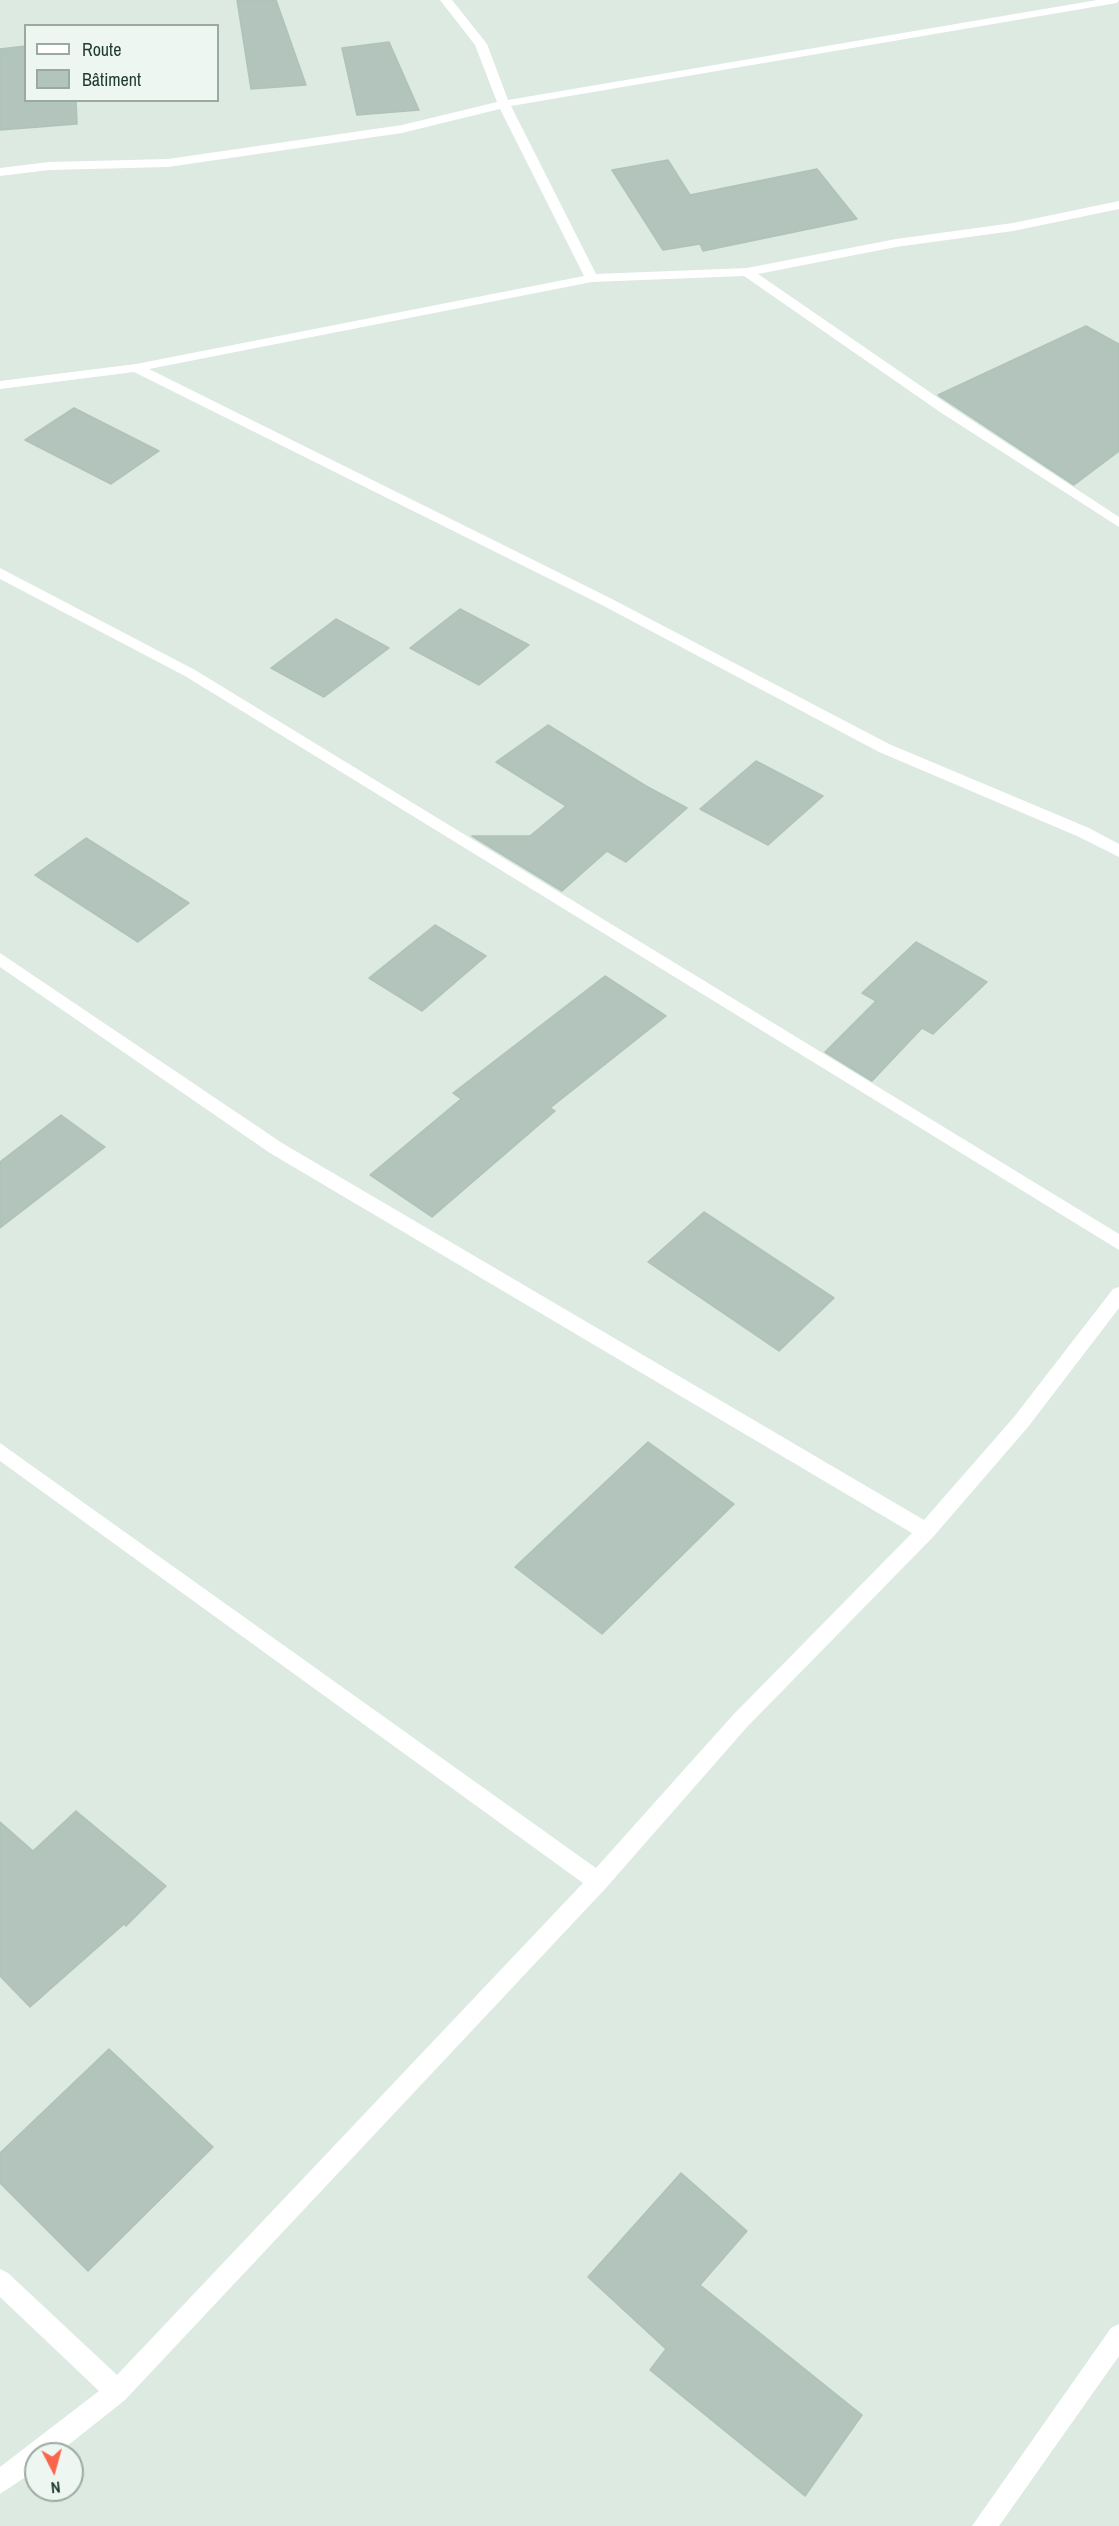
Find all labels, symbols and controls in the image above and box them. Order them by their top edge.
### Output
legend [24,24,219,102]
text: Route [82,37,121,62]
text: Bâtiment [82,67,141,92]
north arrow [24,2442,84,2502]
text: N [50,2476,62,2499]

